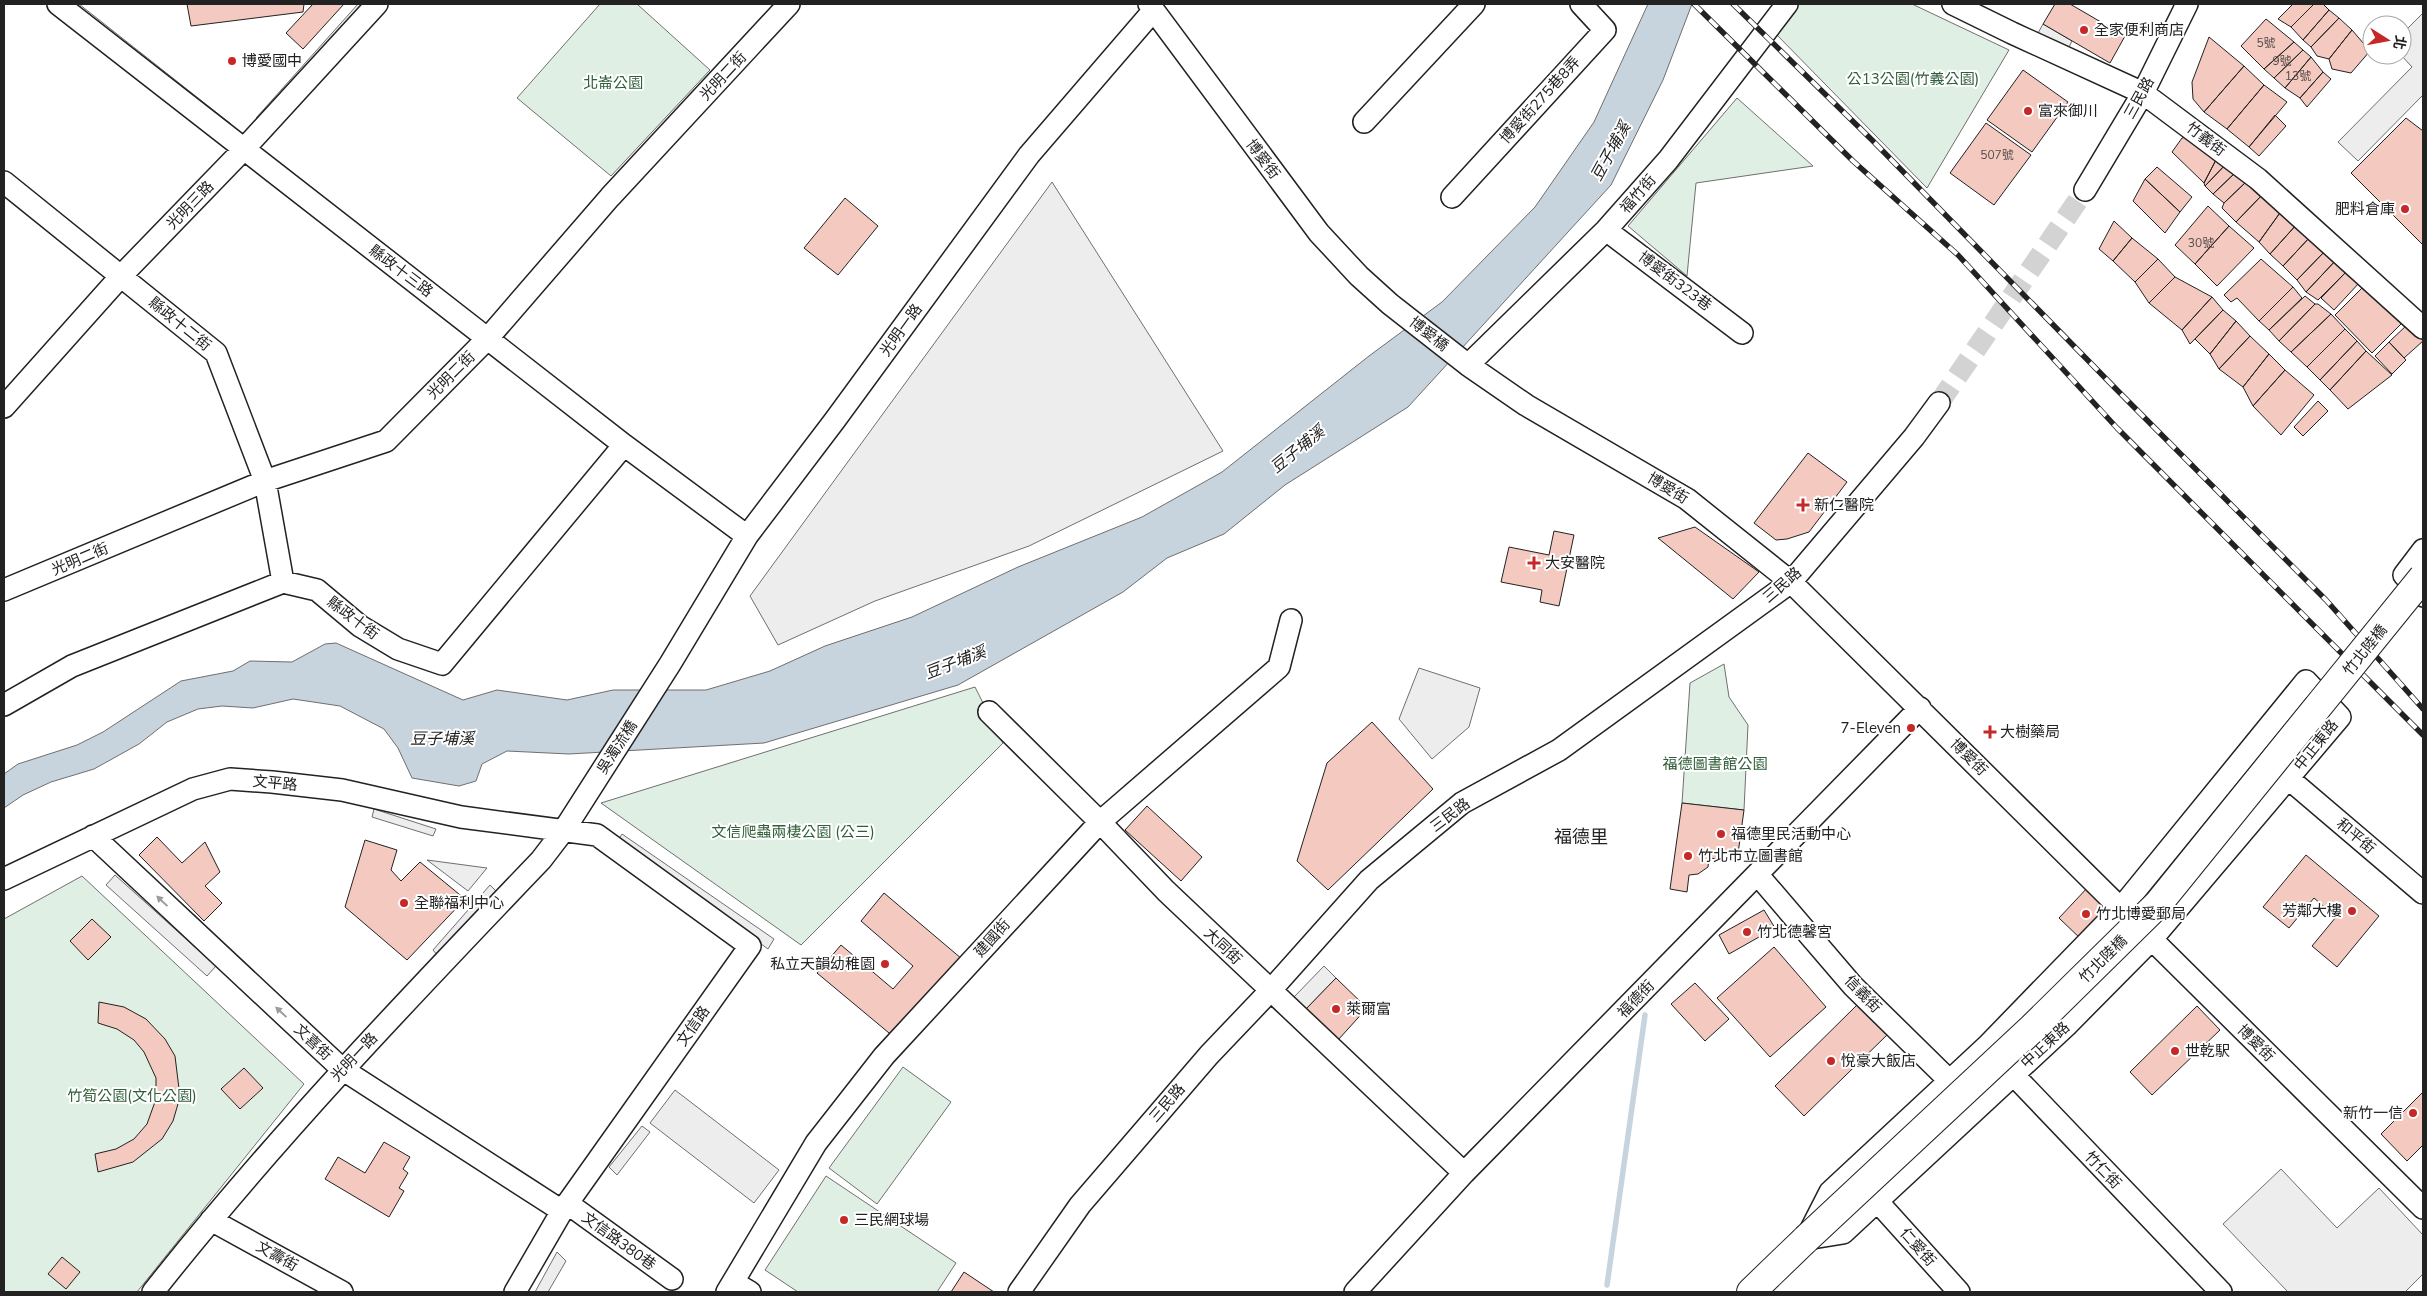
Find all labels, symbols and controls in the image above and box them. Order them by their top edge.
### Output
north arrow [2362,15,2412,65]
place label: 全家便利商店 [2094,20,2184,40]
marker: 全家便利商店 [2078,24,2090,36]
text: 北 [2389,34,2410,51]
house number: 5號 [2256,35,2276,51]
street label: 光明二街 [695,47,751,105]
place label: 博愛國中 [242,51,302,71]
street label: 博愛街275巷8弄 [1495,52,1585,148]
house number: 9號 [2272,53,2292,69]
marker: 博愛國中 [226,55,238,67]
house number: 13號 [2285,68,2311,84]
park label: 公13公園(竹義公園) [1847,69,1979,89]
park label: 北崙公園 [583,73,643,93]
street label: 三民路 [2119,73,2159,123]
place label: 富來御川 [2038,101,2098,121]
marker: 富來御川 [2022,105,2034,117]
water label: 豆子埔溪 [1586,116,1637,185]
street label: 竹義街 [2182,117,2230,161]
street label: 博愛街 [1241,135,1285,183]
house number: 507號 [1980,147,2014,163]
street label: 福竹街 [1616,170,1660,218]
street label: 光明三路 [162,176,218,234]
place label: 肥料倉庫 [2335,199,2395,219]
marker: 肥料倉庫 [2399,203,2411,215]
house number: 30號 [2188,235,2214,251]
street label: 縣政十三路 [365,240,437,302]
street label: 博愛街323巷 [1634,247,1716,315]
street label: 縣政十二街 [145,293,215,355]
street label: 光明一路 [875,300,927,360]
street label: 博愛橋 [1405,312,1453,356]
street label: 光明二街 [423,347,479,403]
water label: 豆子埔溪 [1266,420,1331,478]
street label: 博愛街 [1644,468,1692,508]
place label: 新仁醫院 [1814,495,1874,515]
marker: 新仁醫院 [1796,498,1810,512]
street label: 光明二街 [48,538,112,580]
place label: 大安醫院 [1545,553,1605,573]
marker: 大安醫院 [1527,556,1541,570]
street label: 三民路 [1758,563,1806,607]
street label: 縣政十街 [323,592,383,644]
street label: 竹北陸橋 [2338,620,2392,680]
water label: 豆子埔溪 [922,640,991,685]
street label: 中正東路 [2289,715,2343,775]
street label: 吳濁流橋 [592,716,642,778]
place label: 7-Eleven [1841,718,1901,738]
marker: 7-Eleven [1905,722,1917,734]
place label: 大樹藥局 [2000,722,2060,742]
marker: 大樹藥局 [1984,726,1996,738]
water label: 豆子埔溪 [410,728,476,750]
street label: 博愛街 [1946,734,1992,780]
park label: 福德圖書館公園 [1662,754,1768,774]
street label: 文平路 [252,771,298,795]
street label: 三民路 [1426,793,1474,837]
street label: 和平街 [2332,814,2380,858]
park label: 文信爬蟲兩棲公園 (公三) [711,822,875,842]
place label: 福德里民活動中心 [1731,824,1851,844]
district label: 福德里 [1554,825,1608,849]
marker: 福德里民活動中心 [1715,828,1727,840]
place label: 竹北市立圖書館 [1698,846,1803,866]
marker: 竹北市立圖書館 [1682,850,1694,862]
place label: 全聯福利中心 [414,893,504,913]
one-way arrow [156,895,168,907]
marker: 全聯福利中心 [398,897,410,909]
place label: 芳鄰大樓 [2282,901,2342,921]
place label: 竹北博愛郵局 [2096,904,2186,924]
marker: 芳鄰大樓 [2346,905,2358,917]
marker: 竹北博愛郵局 [2080,908,2092,920]
street label: 建國街 [970,915,1014,961]
place label: 竹北德馨宮 [1757,922,1832,942]
street label: 大同街 [1200,923,1246,969]
marker: 竹北德馨宮 [1741,926,1753,938]
street label: 竹北陸橋 [2075,931,2131,987]
place label: 私立天韻幼稚園 [770,954,875,974]
marker: 私立天韻幼稚園 [879,958,891,970]
street label: 信義街 [1840,971,1886,1017]
street label: 福德街 [1613,976,1659,1022]
place label: 萊爾富 [1346,999,1391,1019]
street label: 文信路 [672,1002,714,1050]
marker: 萊爾富 [1330,1003,1342,1015]
one-way arrow [275,1006,287,1018]
street label: 中正東路 [2016,1017,2074,1073]
street label: 文喜街 [290,1019,336,1065]
street label: 博愛街 [2233,1020,2279,1066]
street label: 光明一路 [326,1028,382,1086]
place label: 世乾駅 [2185,1041,2230,1061]
marker: 世乾駅 [2169,1045,2181,1057]
place label: 悅豪大飯店 [1841,1051,1916,1071]
marker: 悅豪大飯店 [1825,1055,1837,1067]
street label: 三民路 [1145,1079,1189,1127]
park label: 竹筍公園(文化公園) [67,1086,197,1106]
place label: 新竹一信 [2343,1103,2403,1123]
marker: 新竹一信 [2407,1107,2419,1119]
street label: 竹仁街 [2080,1147,2126,1193]
street label: 文信路380巷 [578,1207,660,1275]
place label: 三民網球場 [854,1210,929,1230]
marker: 三民網球場 [838,1214,850,1226]
street label: 仁愛街 [1896,1224,1940,1270]
street label: 文壽街 [252,1236,302,1276]

